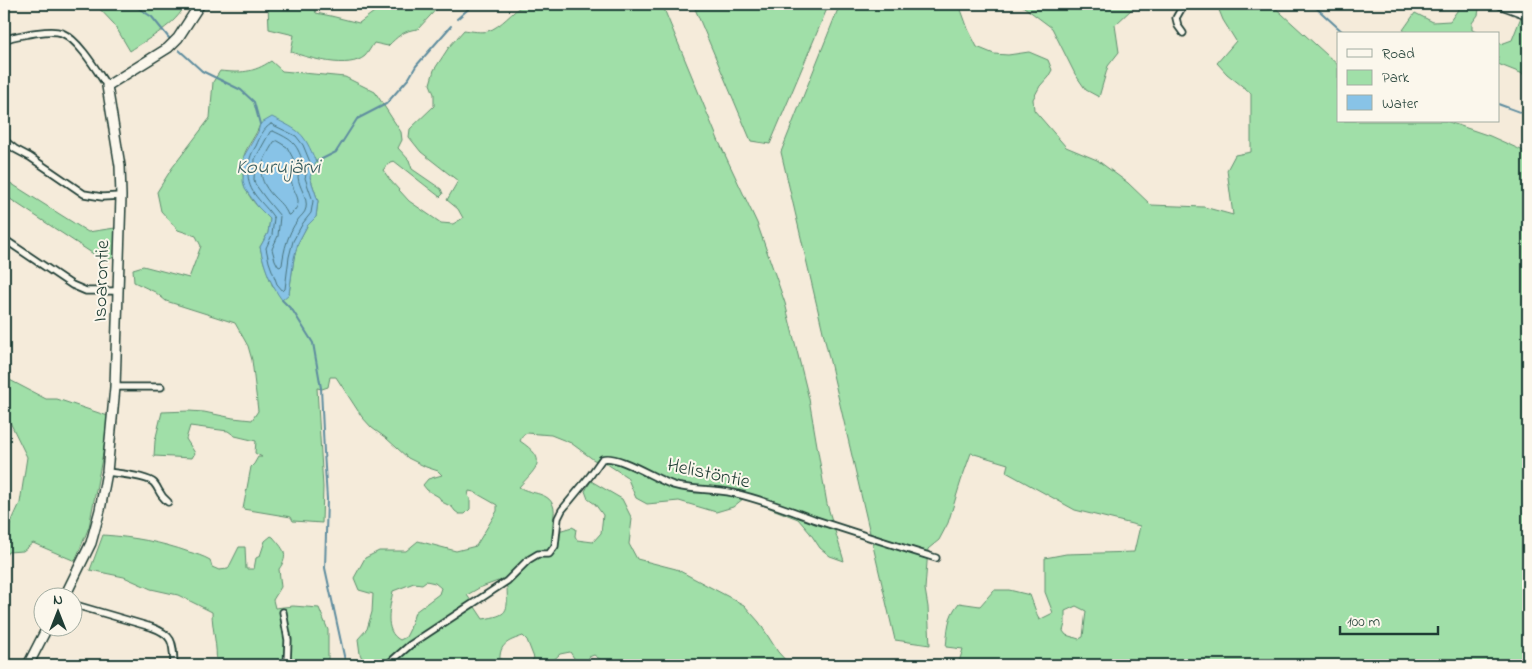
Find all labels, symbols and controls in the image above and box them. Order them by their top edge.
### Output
legend [1337,32,1500,122]
text: Road [1382,43,1415,65]
text: Park [1382,67,1410,89]
text: Water [1382,93,1418,115]
water label: Kourujärvi [236,153,323,183]
street label: Isoarontie [87,240,118,322]
street label: Helistöntie [664,452,753,497]
north arrow [32,586,82,636]
text: N [53,590,63,611]
scale bar [1340,604,1437,636]
text: 100 m [1347,611,1380,633]

